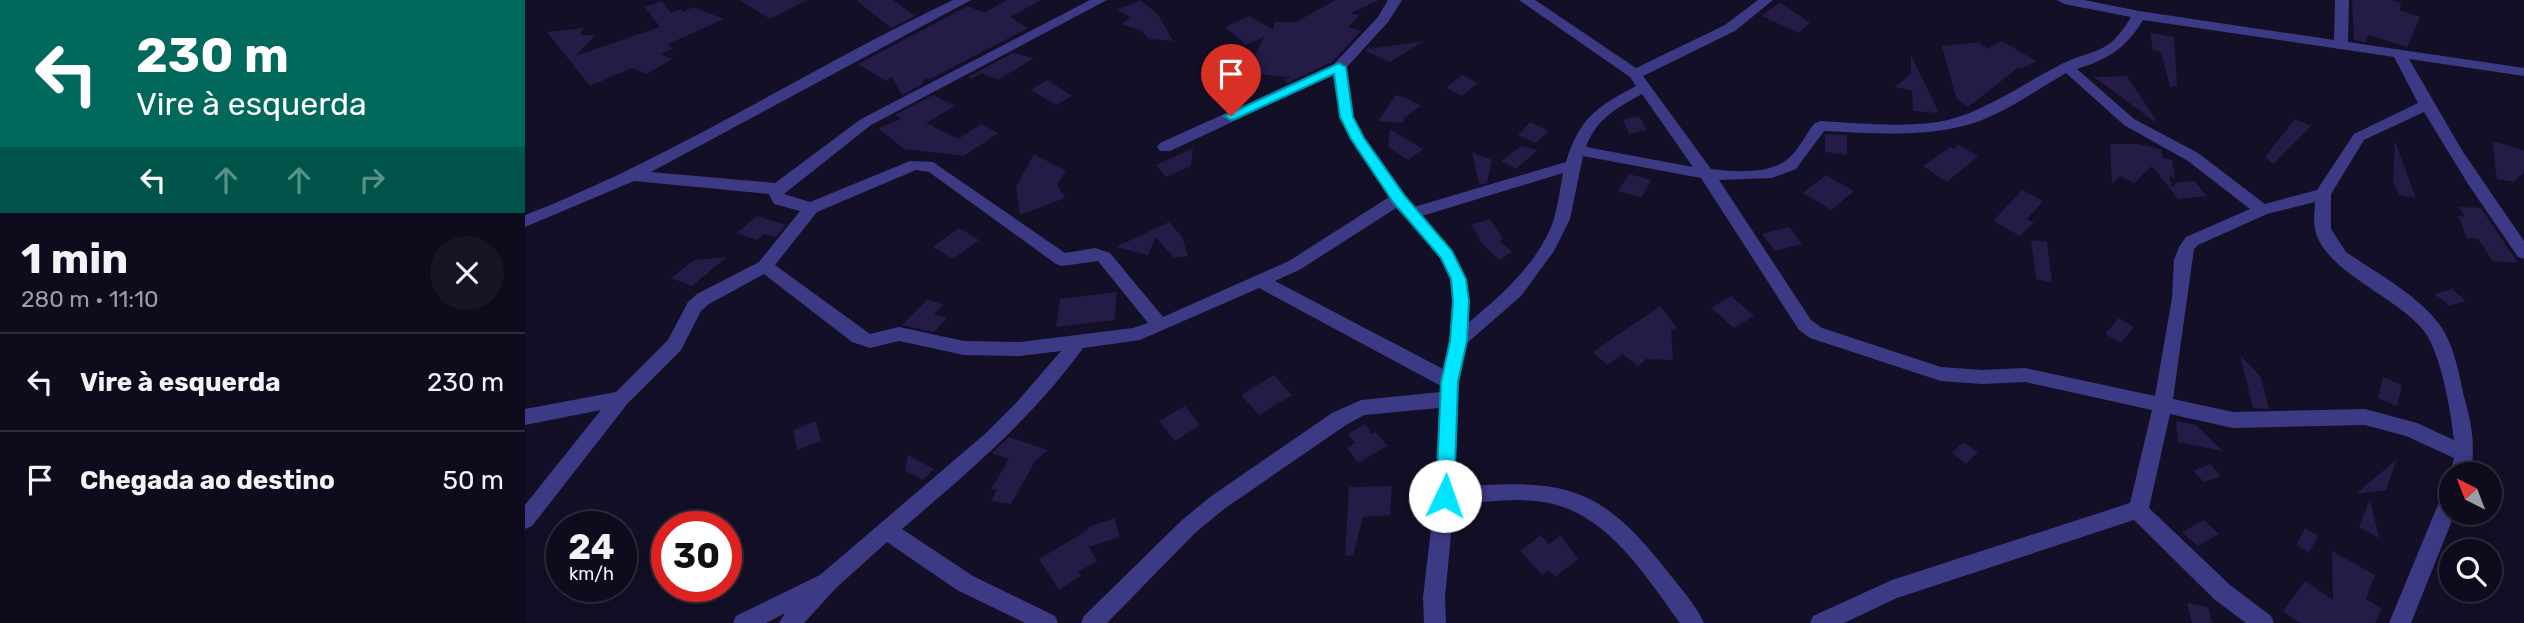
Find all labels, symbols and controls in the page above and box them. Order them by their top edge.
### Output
text: 230 m [136,26,289,84]
icon: left [21,28,112,119]
pin [1201,44,1261,116]
icon: arrive [1212,55,1250,93]
text: Vire à esquerda [136,85,367,123]
icon: left [134,161,172,199]
icon: ahead [207,161,245,199]
icon: ahead [280,161,318,199]
icon: right [353,161,391,199]
text: 1 min [21,234,128,284]
button: close [430,236,504,310]
text: 280 m · 11:10 [21,285,159,313]
icon: left [21,363,59,401]
text: Vire à esquerda [80,367,281,398]
text: 230 m [427,367,504,398]
position arrow [1408,459,1482,533]
icon: arrive [21,461,59,499]
north arrow [2439,462,2503,525]
map controls [2439,462,2502,602]
text: Chegada ao destino [80,465,335,496]
text: 50 m [443,465,504,496]
speed limit sign: 30 [651,511,742,602]
text: 24 [568,526,615,568]
button: search [2439,539,2502,602]
text: km/h [569,563,614,585]

